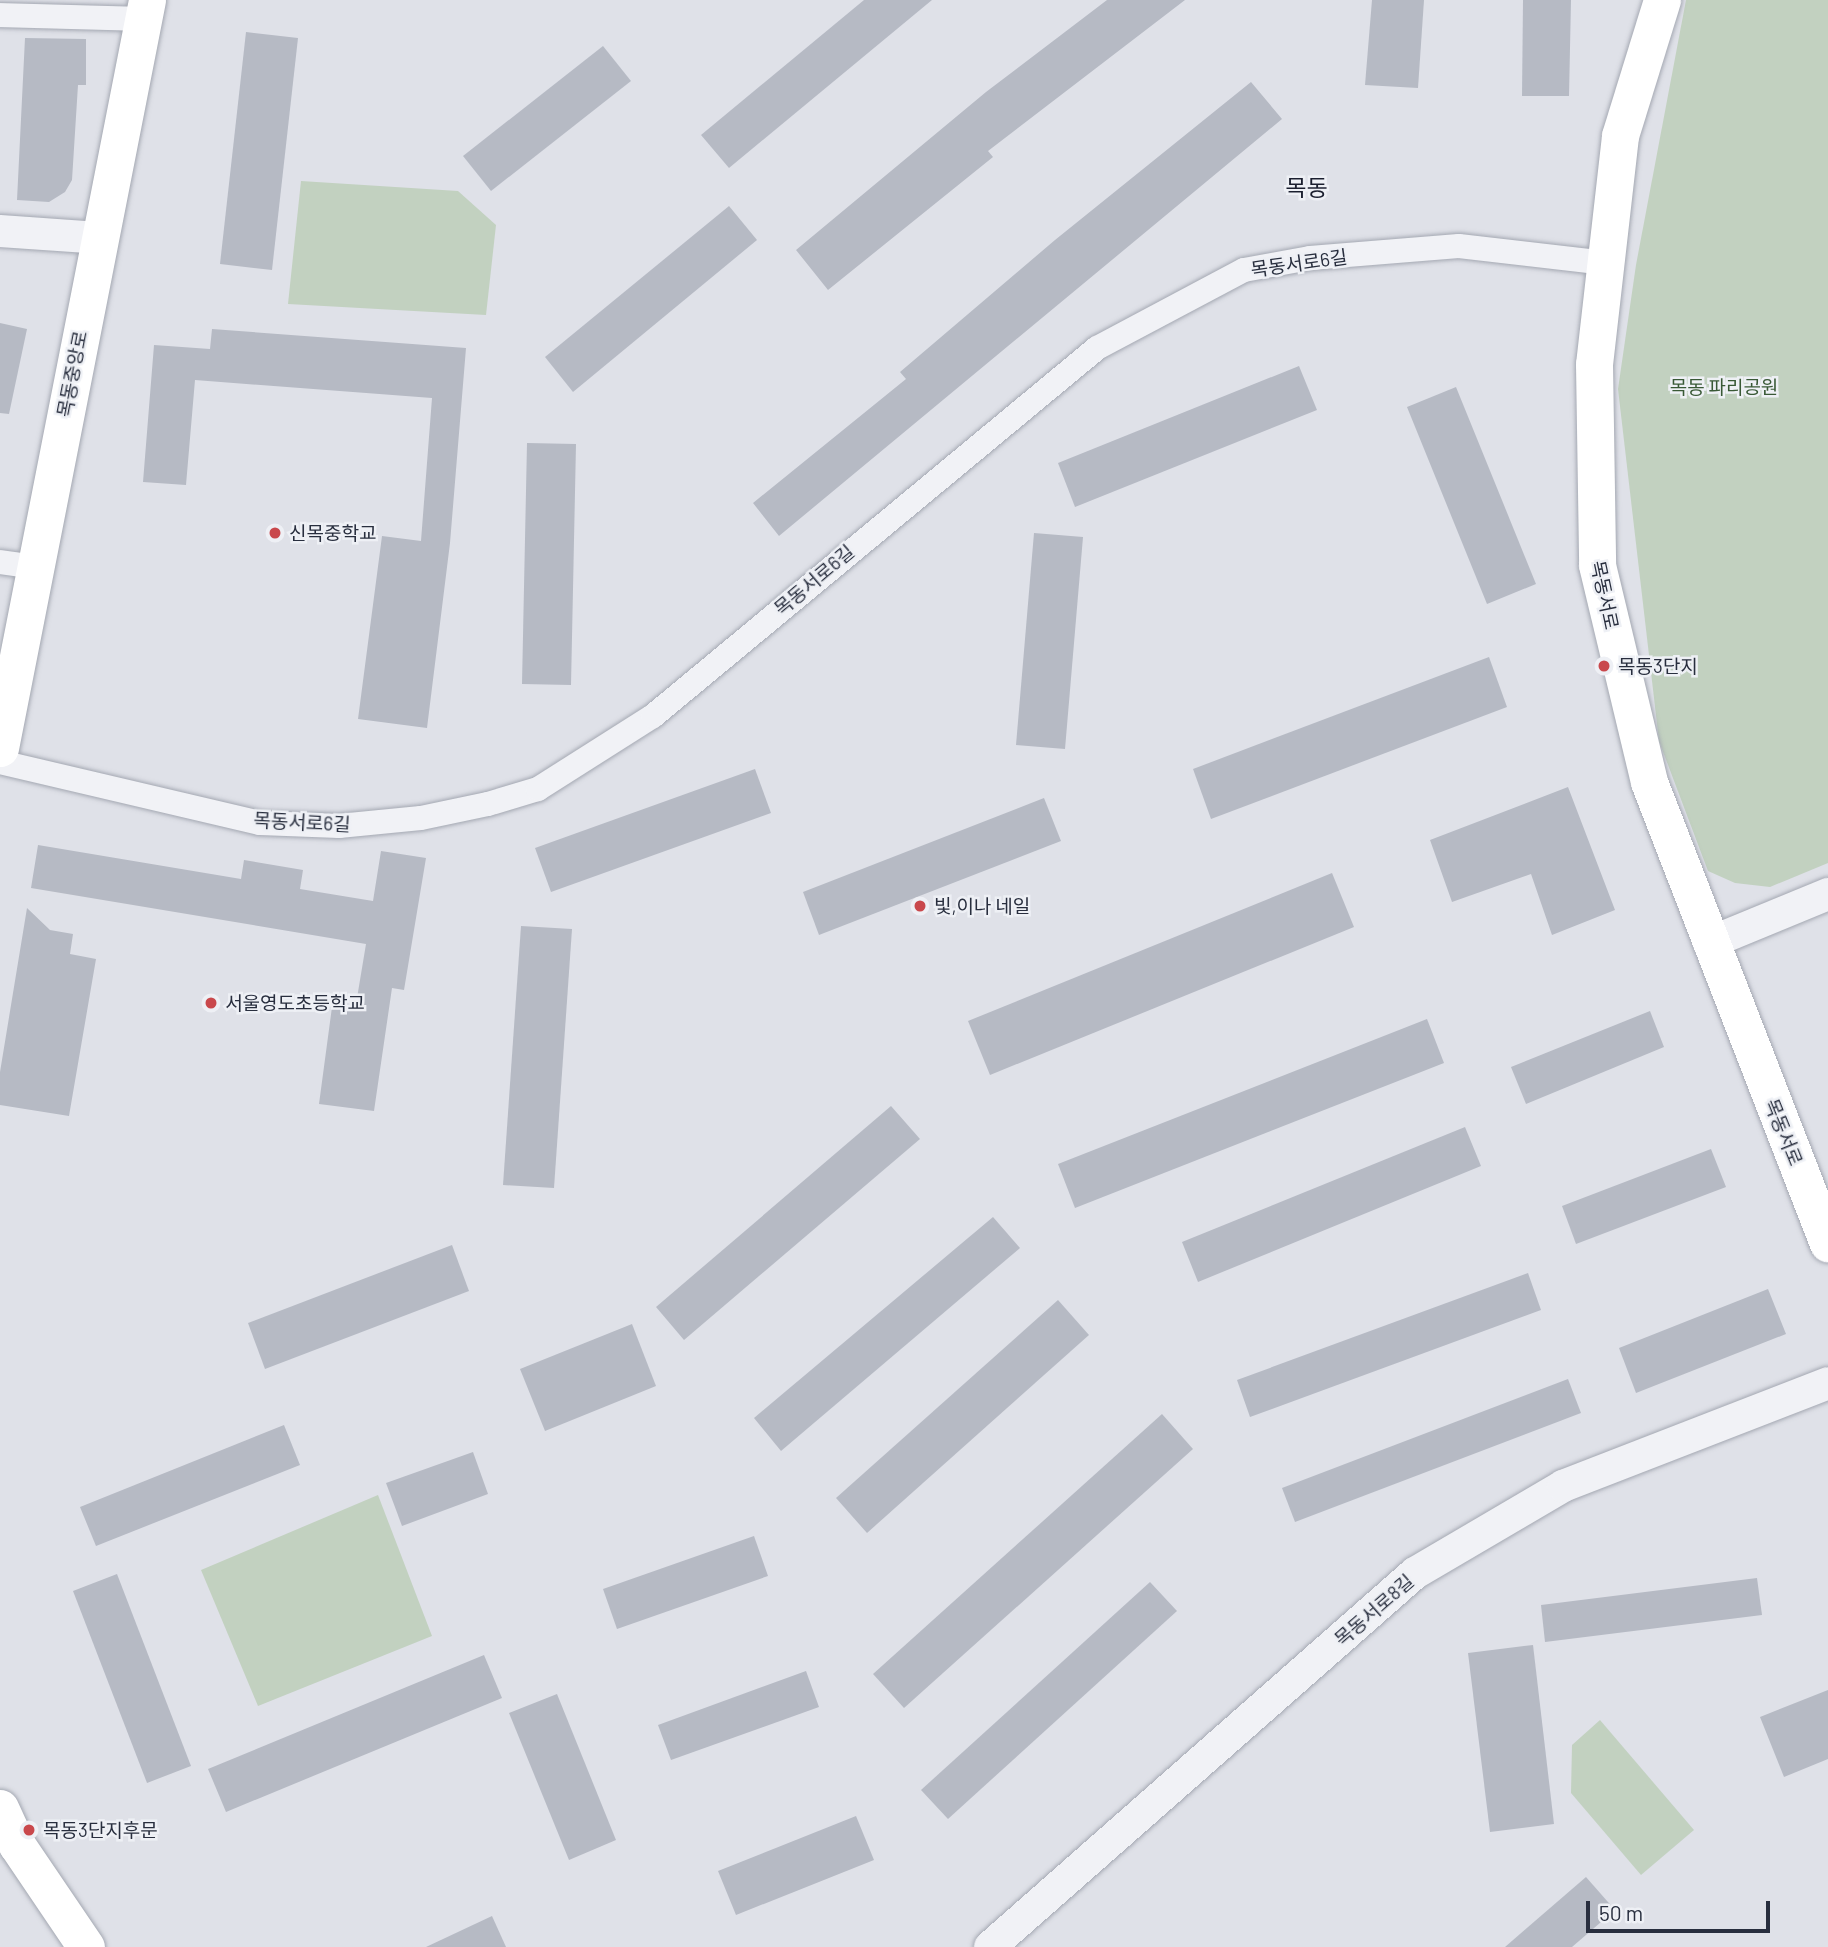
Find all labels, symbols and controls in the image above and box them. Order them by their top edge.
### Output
district label: 목동 [1286,173,1328,201]
street label: 목동서로6길 [1249,245,1349,281]
street label: 목동중앙로 [52,329,92,419]
park label: 목동 파리공원 [1670,376,1778,398]
place label: 신목중학교 [289,522,376,544]
marker: 신목중학교 [267,525,283,541]
street label: 목동서로6길 [769,540,859,620]
street label: 목동서로 [1587,558,1623,632]
place label: 목동3단지 [1618,655,1698,677]
marker: 목동3단지 [1596,658,1612,674]
street label: 목동서로6길 [253,808,351,836]
place label: 빛,이나 네일 [934,895,1030,917]
marker: 빛,이나 네일 [912,898,928,914]
place label: 서울영도초등학교 [225,992,365,1014]
marker: 서울영도초등학교 [203,995,219,1011]
street label: 목동서로 [1760,1095,1808,1169]
street label: 목동서로8길 [1330,1569,1418,1651]
place label: 목동3단지후문 [43,1819,158,1841]
marker: 목동3단지후문 [21,1822,37,1838]
scale bar [1590,1888,1774,1932]
text: 50 m [1599,1900,1643,1925]

